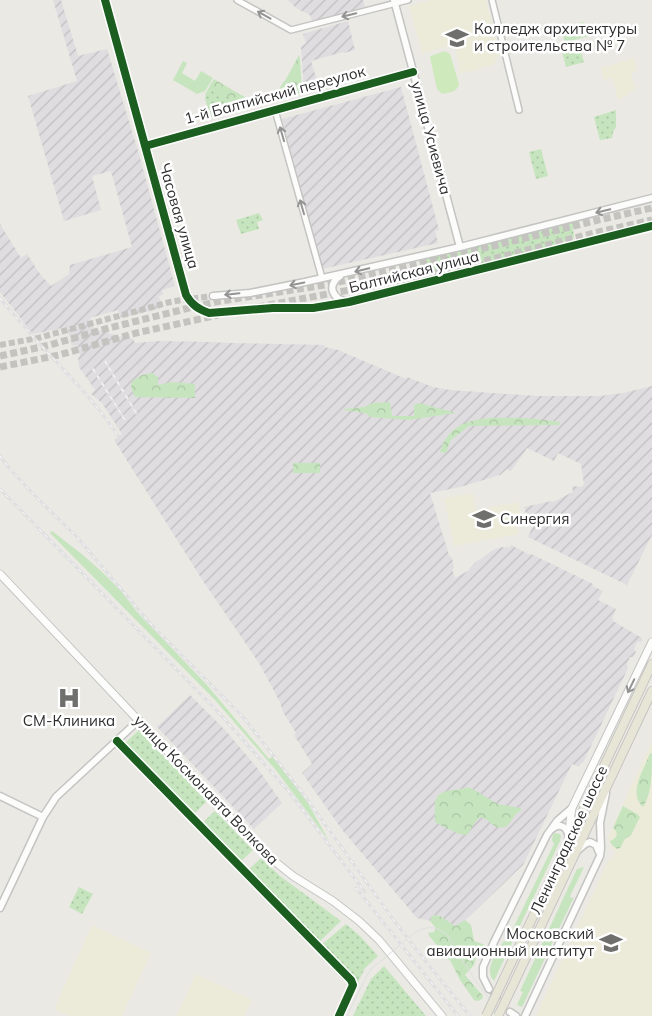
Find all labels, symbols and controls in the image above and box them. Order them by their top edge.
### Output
one-way arrow [256,10,271,20]
one-way arrow [342,10,358,20]
place label: Колледж архитектуры и строительства № 7 [474,19,637,55]
school or university icon: Колледж архитектуры и строительства № 7 [444,25,470,51]
street label: 1-й Балтийский переулок [182,61,368,128]
street label: улица Усиевича [407,79,456,197]
one-way arrow [277,126,286,142]
street label: Часовая улица [155,161,204,271]
one-way arrow [297,199,307,215]
one-way arrow [595,207,611,216]
street label: Балтийская улица [347,246,481,297]
one-way arrow [354,265,370,275]
one-way arrow [290,280,306,289]
one-way arrow [224,290,240,299]
school or university icon: Синергия [471,506,497,532]
place label: Синергия [500,509,569,528]
one-way arrow [626,678,636,693]
hospital icon: СМ-Клиника [56,685,82,711]
place label: СМ-Клиника [23,711,115,730]
street label: улица Космонавта Волкова [130,711,283,869]
street label: Ленинградское шоссе [526,762,611,917]
place label: Московский авиационный институт [427,924,594,960]
school or university icon: Московский авиационный институт [598,930,624,956]

